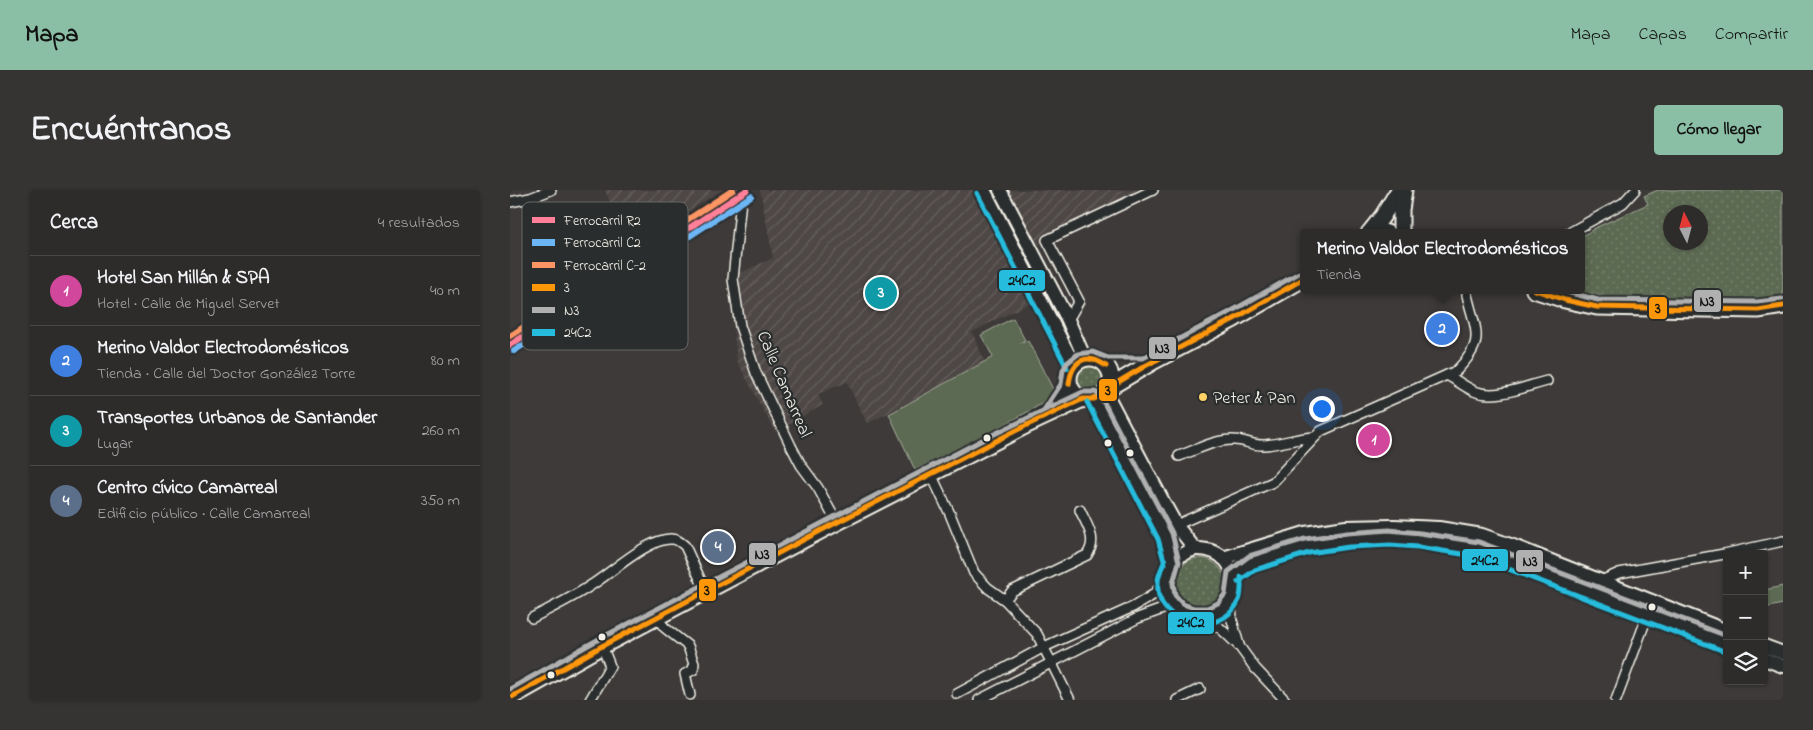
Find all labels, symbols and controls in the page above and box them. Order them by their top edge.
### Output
text: Mapa [25,18,79,53]
text: Mapa [1570,22,1611,48]
text: Capas [1639,22,1687,48]
text: Compartir [1715,22,1788,48]
text: Encuéntranos [30,105,232,156]
button: Cómo llegar [1654,105,1783,155]
legend [522,202,688,350]
north arrow [1663,205,1708,250]
text: Cerca [50,208,98,238]
text: 4 resultados [378,211,460,235]
text: Ferrocarril R2 [563,211,641,232]
popup [1300,229,1585,294]
text: Ferrocarril C2 [563,233,641,254]
text: Merino Valdor Electrodomésticos [1316,236,1569,263]
text: Ferrocarril C-2 [563,256,646,277]
text: Tienda [1316,263,1361,287]
text: Hotel San Millán & SPA [97,265,270,292]
line badge: 24C2 [998,269,1046,292]
text: 24C2 [1007,271,1036,292]
pin: 3 [865,274,897,312]
text: 3 [564,278,570,299]
text: 1 [63,279,69,303]
text: 40 m [430,279,460,303]
line badge: N3 [1693,289,1722,313]
text: Hotel · Calle de Miguel Servet [97,292,280,316]
text: N3 [1699,292,1715,313]
line badge: 3 [1648,296,1668,320]
text: 3 [1654,299,1661,320]
text: N3 [564,301,579,322]
pin: 2 [1426,310,1458,348]
text: 24C2 [564,323,591,344]
street label: Calle Camarreal [749,327,817,442]
text: Merino Valdor Electrodomésticos [97,335,349,362]
line badge: N3 [1148,336,1177,360]
text: N3 [1154,339,1170,360]
text: 2 [62,349,70,373]
text: 80 m [431,349,460,373]
text: Tienda · Calle del Doctor González Torre [97,362,355,386]
line badge: 3 [1098,378,1118,402]
text: 3 [1104,381,1111,402]
place label: Peter & Pan [1213,386,1295,412]
marker: Peter & Pan [1197,391,1209,403]
your location [1309,396,1335,422]
text: Transportes Urbanos de Santander [97,405,377,432]
text: 3 [63,419,69,443]
text: 260 m [422,419,460,443]
pin: 1 [1358,421,1390,459]
text: Lugar [97,432,133,456]
unlabelled marker [982,433,992,443]
unlabelled marker [1103,438,1113,448]
unlabelled marker [1125,448,1135,458]
text: Centro cívico Camarreal [97,475,277,502]
text: 4 [63,489,69,513]
text: 350 m [421,489,460,513]
text: Edificio público · Calle Camarreal [97,502,310,526]
pin: 4 [702,528,734,566]
line badge: N3 [748,542,777,566]
text: N3 [754,545,770,566]
line badge: 24C2 [1461,548,1509,572]
line badge: N3 [1515,549,1544,573]
map controls [1723,550,1768,685]
button: + [1723,550,1768,595]
text: 24C2 [1470,551,1499,572]
text: N3 [1522,552,1538,573]
line badge: 3 [698,578,717,602]
text: 3 [703,581,710,602]
button: − [1723,595,1768,640]
unlabelled marker [1647,602,1657,612]
line badge: 24C2 [1167,611,1215,635]
text: 24C2 [1176,613,1205,634]
unlabelled marker [597,632,607,642]
button: layers [1723,640,1768,685]
unlabelled marker [546,670,556,680]

